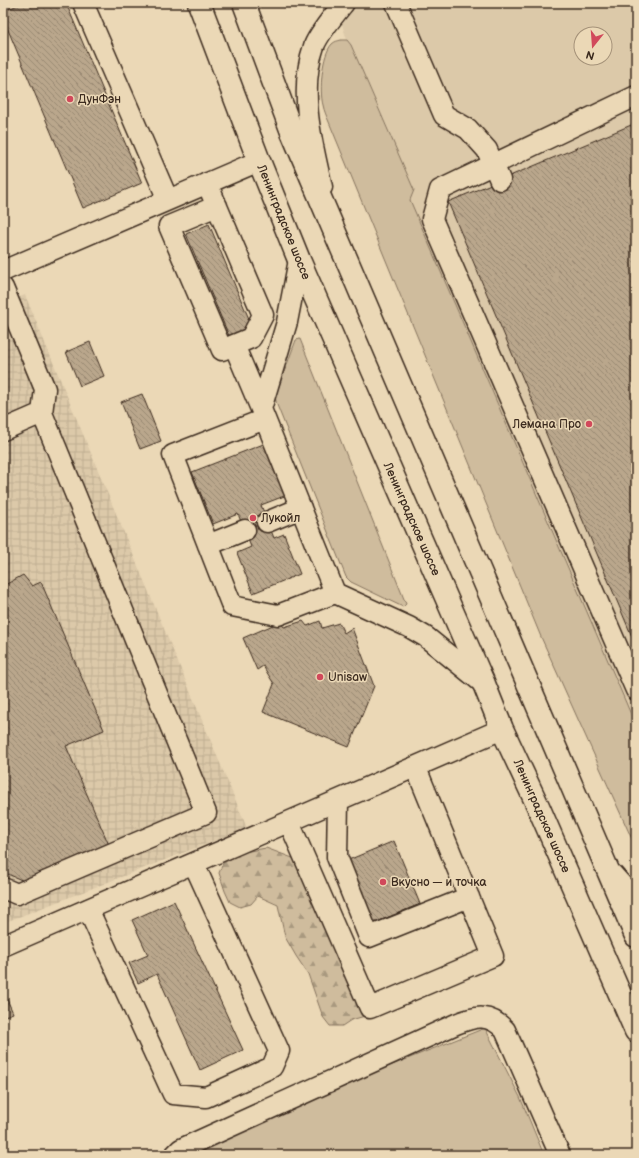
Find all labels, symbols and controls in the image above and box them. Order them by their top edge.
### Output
north arrow [573,26,613,66]
text: N [584,48,596,63]
place label: ДунФэн [78,92,121,107]
marker: ДунФэн [65,94,75,104]
street label: Ленинградское шоссе [253,162,314,282]
place label: Лемана Про [512,417,581,432]
marker: Лемана Про [584,419,594,429]
street label: Ленинградское шоссе [379,459,443,579]
place label: Лукойл [260,511,300,526]
marker: Лукойл [248,513,258,523]
place label: Unisaw [328,670,367,685]
marker: Unisaw [315,672,325,682]
street label: Ленинградское шоссе [509,756,573,876]
place label: Вкусно — и точка [391,875,486,890]
marker: Вкусно — и точка [378,877,388,887]

